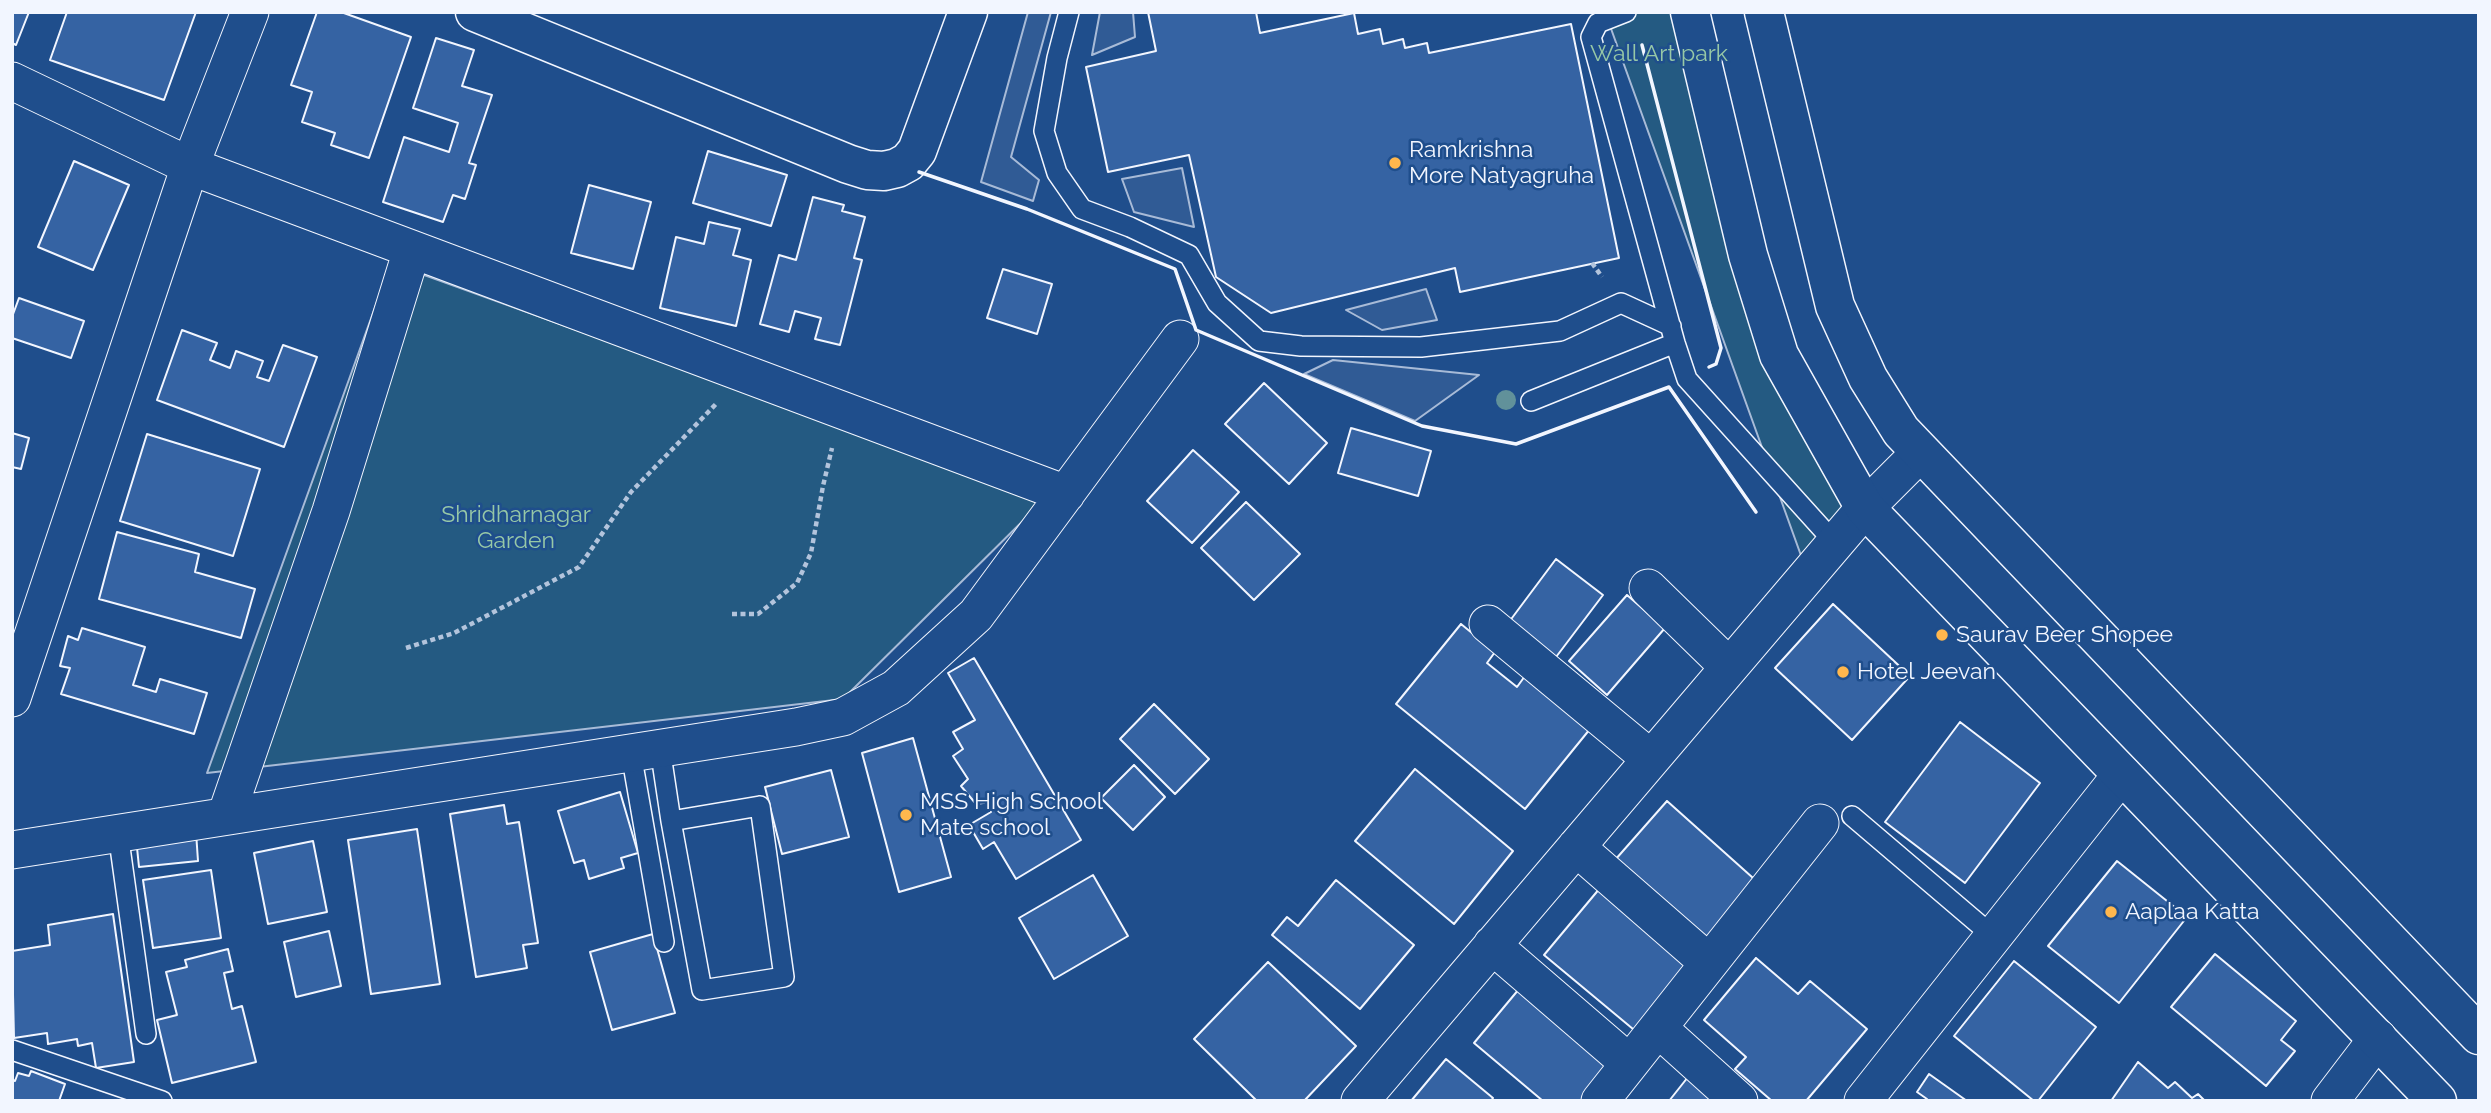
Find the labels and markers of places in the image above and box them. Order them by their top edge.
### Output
place label: Ramkrishna More Natyagruha [1409,136,1594,190]
marker: Ramkrishna More Natyagruha [1387,155,1403,171]
place label: Saurav Beer Shopee [1956,621,2173,649]
marker: Saurav Beer Shopee [1934,627,1950,643]
place label: Hotel Jeevan [1857,658,1996,686]
marker: Hotel Jeevan [1835,664,1851,680]
place label: MSS High School Mate school [920,788,1103,842]
marker: MSS High School Mate school [898,807,914,823]
place label: Aaplaa Katta [2125,898,2259,926]
marker: Aaplaa Katta [2103,904,2119,920]

